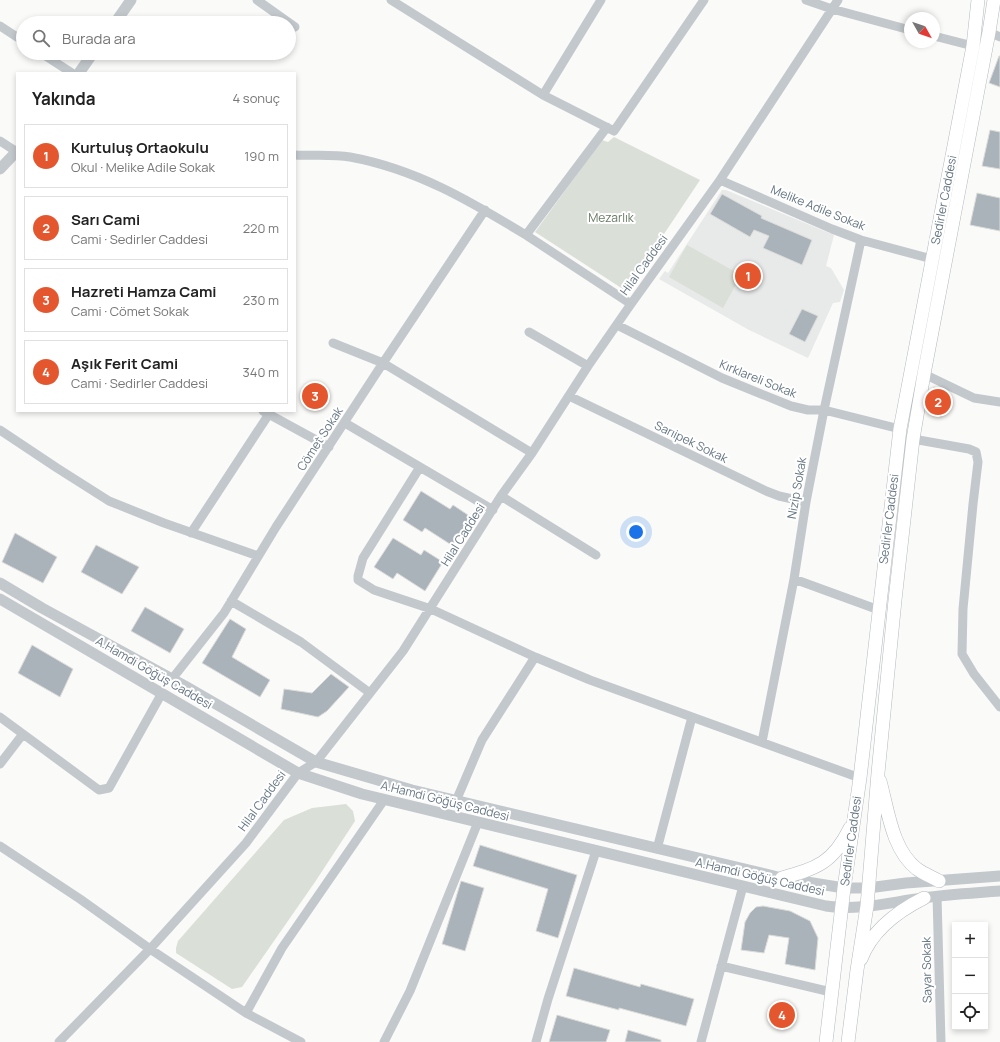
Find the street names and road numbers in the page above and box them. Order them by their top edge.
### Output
street label: Sedirler Caddesi [927,154,961,246]
street label: Melike Adile Sokak [768,181,869,235]
street label: Hilal Caddesi [616,231,671,299]
street label: Kırklareli Sokak [717,355,800,402]
street label: Cömet Sokak [293,403,347,474]
street label: Sarıipek Sokak [652,416,732,467]
street label: Nizip Sokak [783,455,811,520]
street label: Sedirler Caddesi [875,473,902,565]
street label: Hilal Caddesi [436,500,489,569]
street label: A.Hamdi Göğüş Caddesi [93,632,216,713]
street label: Hilal Caddesi [234,767,289,835]
street label: A.Hamdi Göğüş Caddesi [379,776,511,825]
street label: Sedirler Caddesi [836,795,865,887]
street label: A.Hamdi Göğüş Caddesi [694,853,826,900]
street label: Sayar Sokak [917,936,936,1003]

